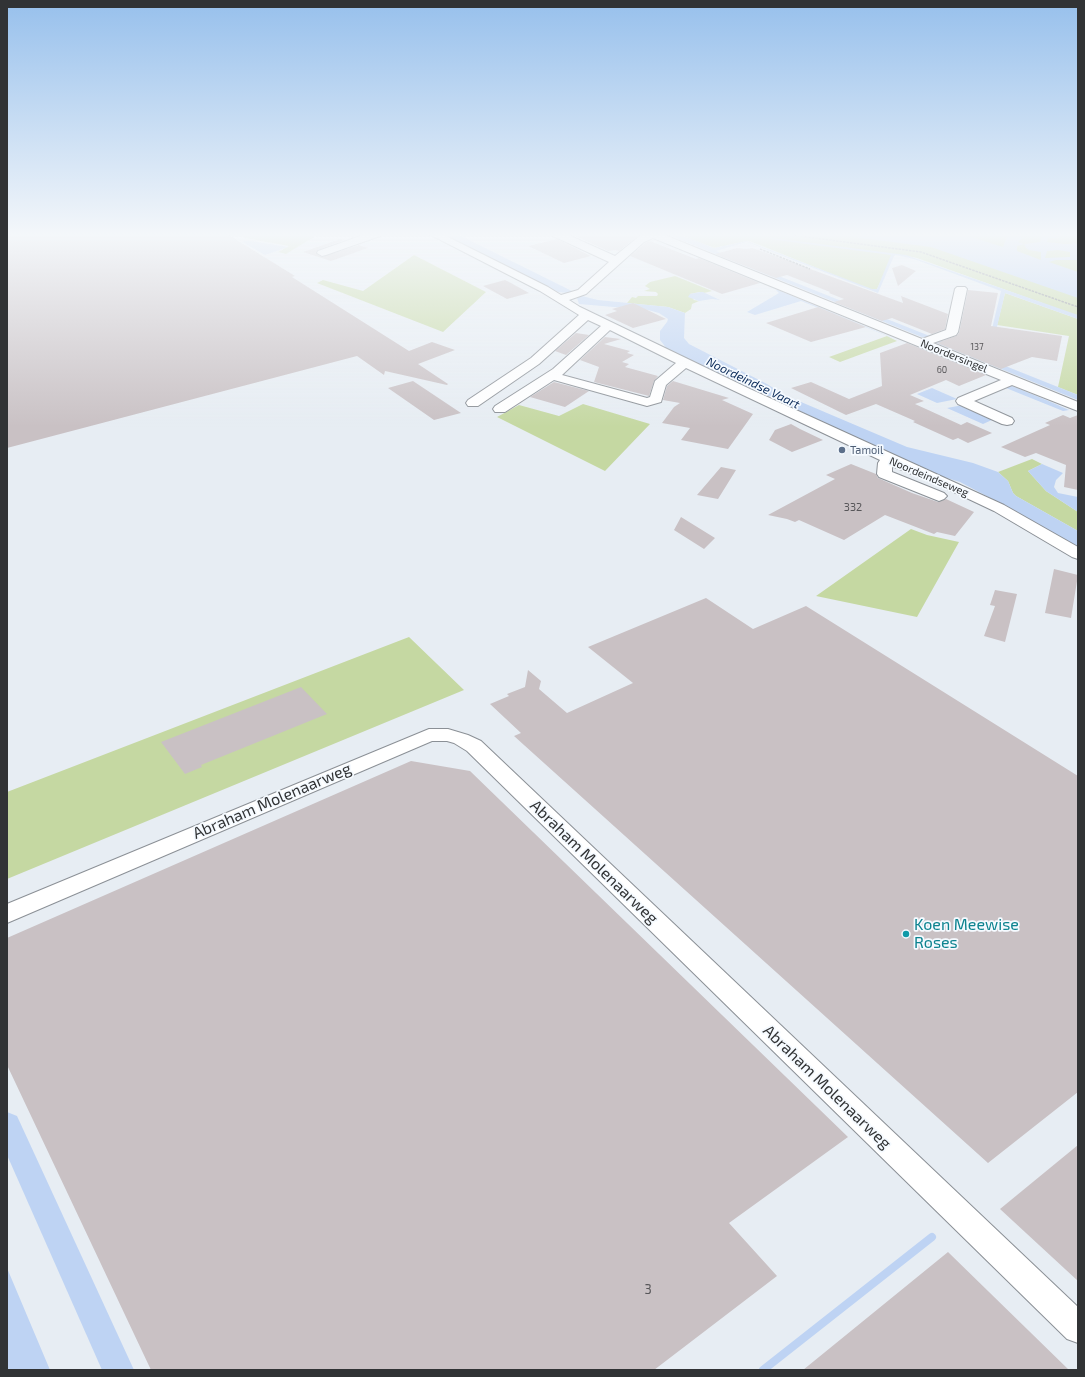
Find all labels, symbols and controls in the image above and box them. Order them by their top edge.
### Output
street label: Noordersingel [919,337,989,375]
house number: 137 [970,342,984,352]
water label: Noordeindse Vaart [704,354,802,412]
house number: 60 [937,365,947,375]
place label: Tamoil [850,443,883,457]
marker: Tamoil [837,445,847,455]
street label: Noordeindseweg [887,454,971,500]
house number: 332 [844,500,862,514]
street label: Abraham Molenaarweg [190,759,354,843]
street label: Abraham Molenaarweg [526,796,662,928]
place label: Koen Meewise Roses [914,915,1019,953]
marker: Koen Meewise Roses [901,929,911,939]
street label: Abraham Molenaarweg [759,1021,895,1153]
house number: 3 [644,1282,652,1298]

